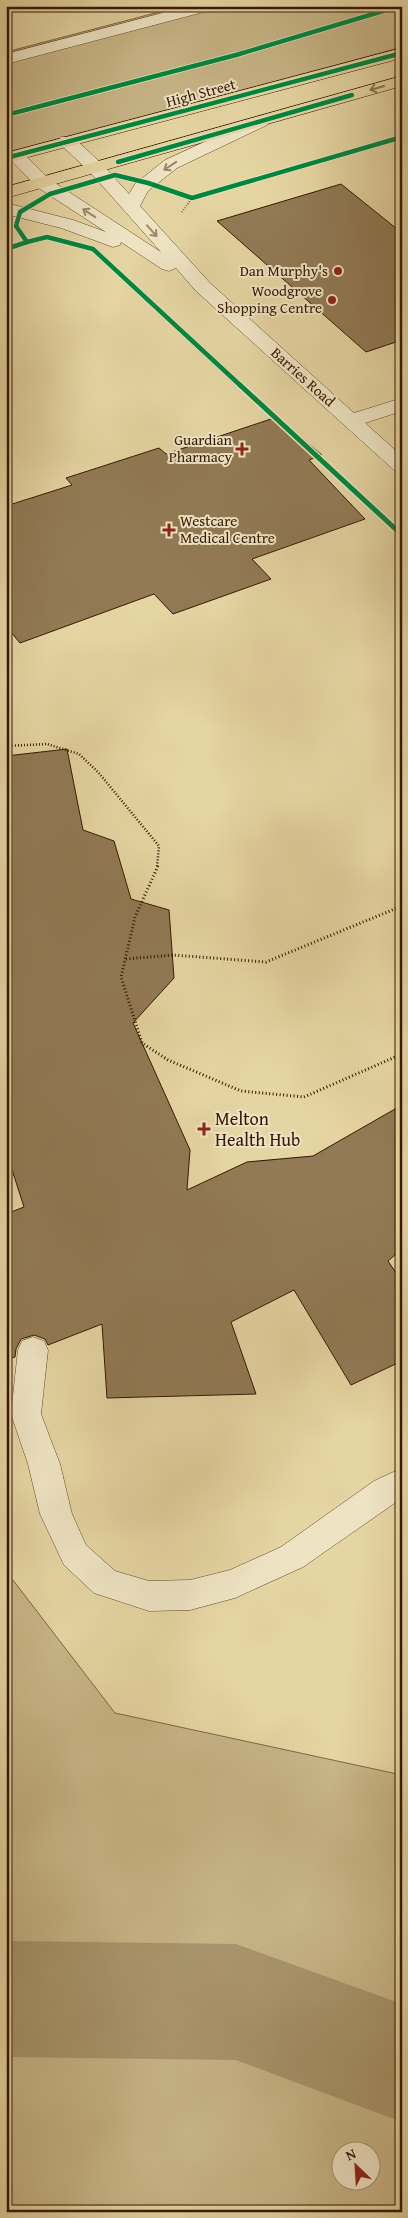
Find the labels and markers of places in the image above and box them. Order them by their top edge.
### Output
place label: Dan Murphy's [240,260,328,281]
marker: Dan Murphy's [332,265,344,277]
place label: Woodgrove Shopping Centre [217,280,322,318]
marker: Woodgrove Shopping Centre [326,294,338,306]
place label: Guardian Pharmacy [169,429,233,467]
marker: Guardian Pharmacy [236,443,248,455]
place label: Westcare Medical Centre [180,510,275,548]
marker: Westcare Medical Centre [162,523,176,537]
place label: Melton Health Hub [215,1105,300,1153]
marker: Melton Health Hub [197,1122,211,1136]

